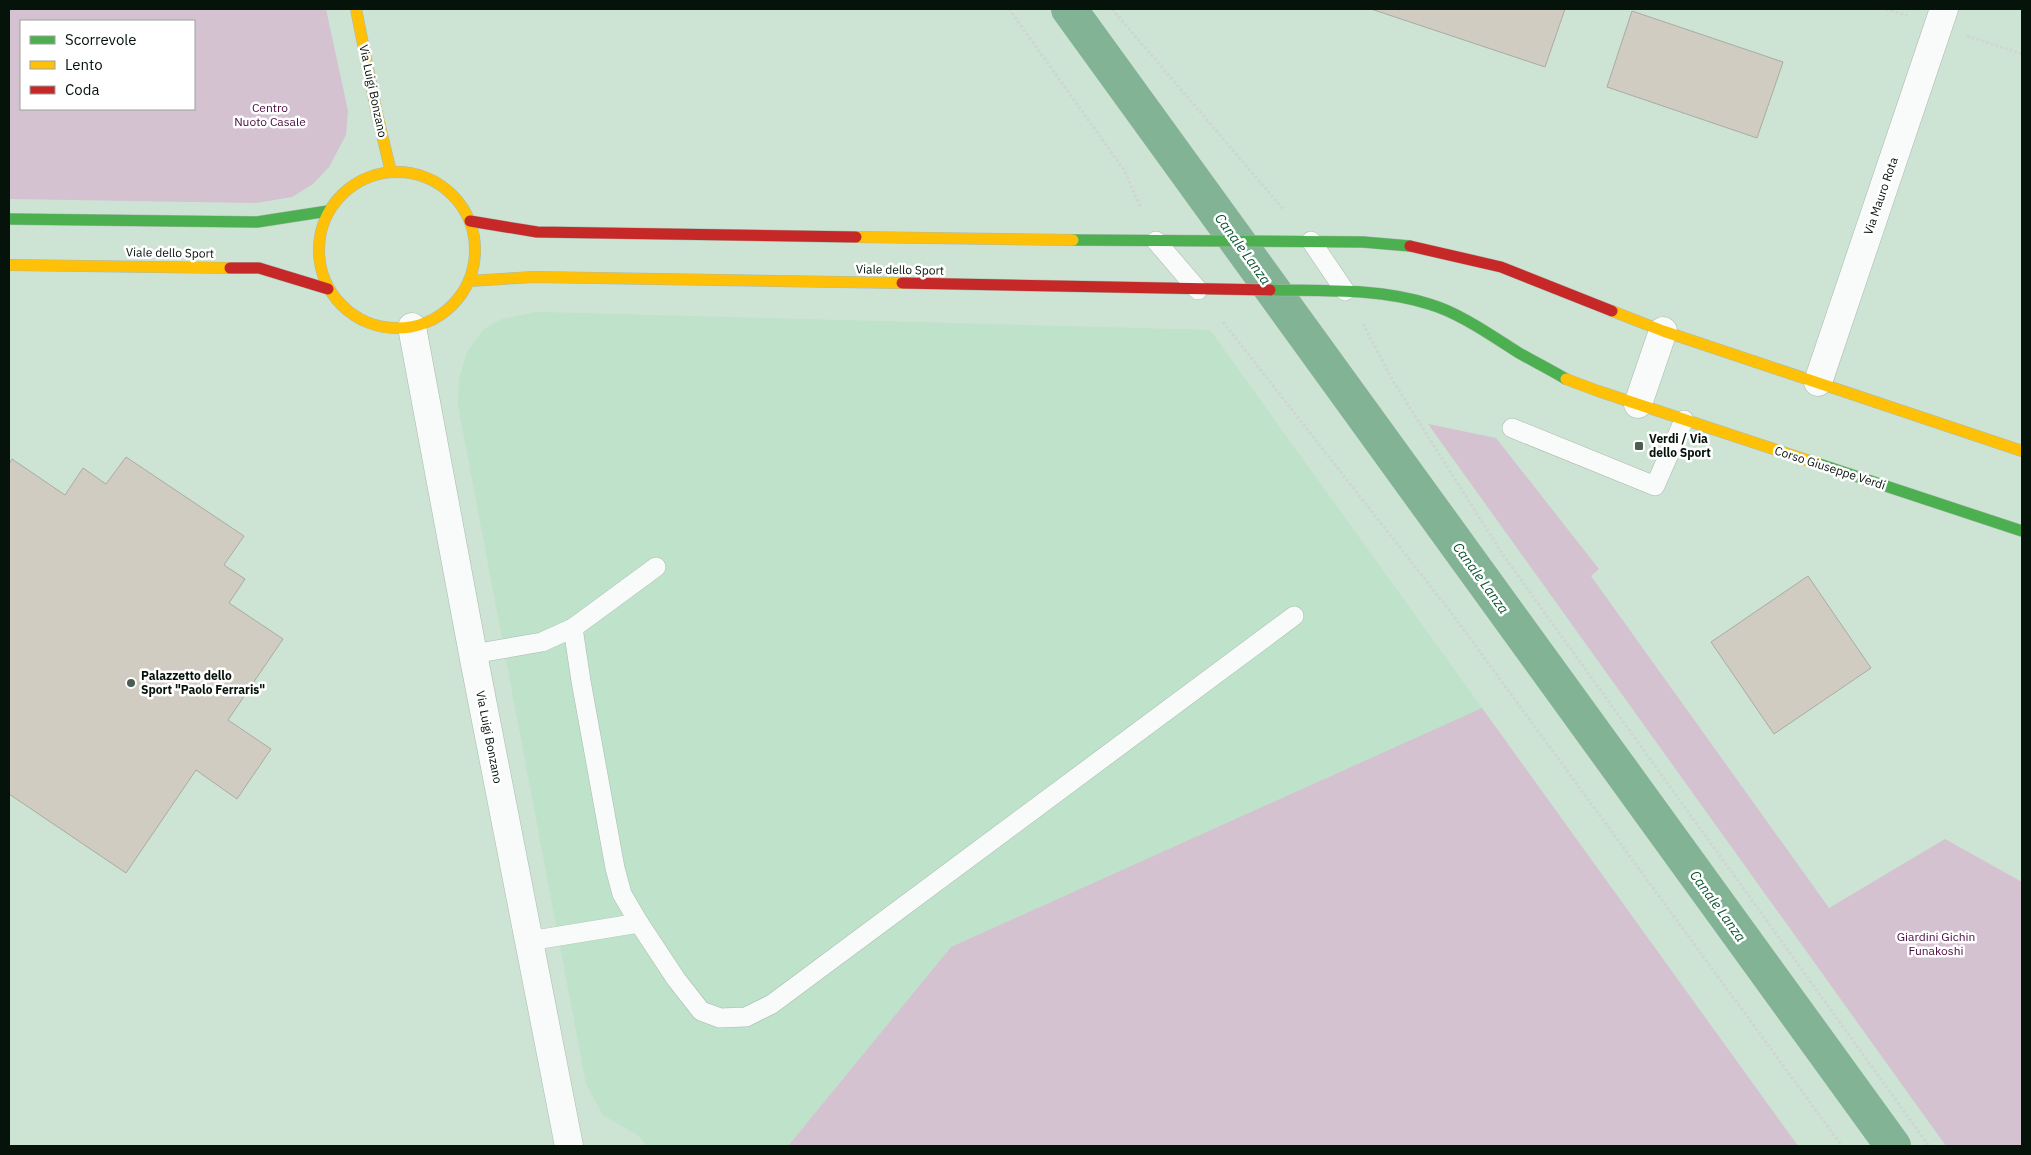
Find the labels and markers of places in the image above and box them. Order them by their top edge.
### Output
place label: Verdi / Via dello Sport [1649,431,1711,460]
marker: Verdi / Via dello Sport [1633,440,1645,452]
place label: Palazzetto dello Sport "Paolo Ferraris" [141,668,265,697]
marker: Palazzetto dello Sport "Paolo Ferraris" [125,677,137,689]

